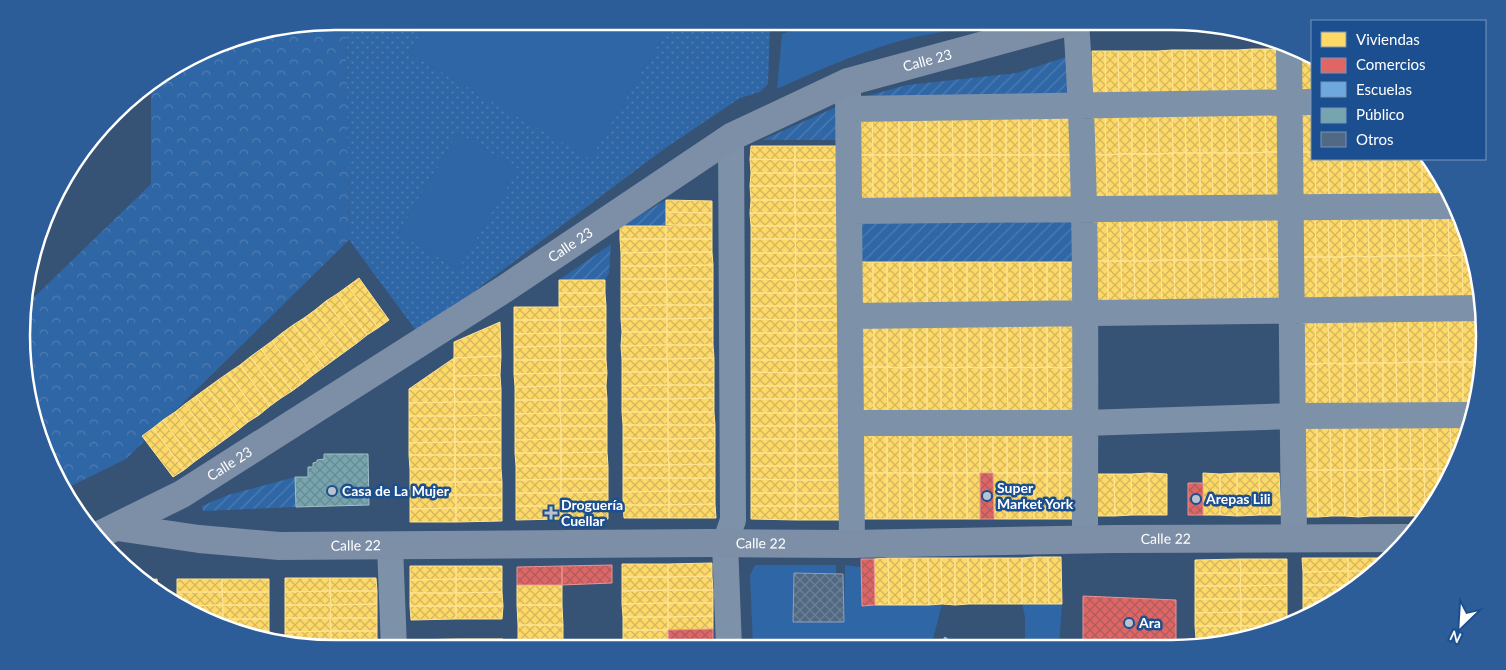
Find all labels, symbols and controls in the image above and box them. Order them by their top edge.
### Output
legend [1311,20,1486,160]
text: Viviendas [1356,30,1420,48]
street label: Calle 23 [901,45,954,75]
text: Comercios [1356,55,1426,73]
text: Escuelas [1356,80,1412,98]
text: Público [1356,105,1404,123]
text: Otros [1356,130,1394,148]
street label: Calle 23 [544,223,596,265]
street label: Calle 23 [204,443,255,484]
place label: Super Market York [997,479,1074,512]
place label: Casa de La Mujer [342,482,450,499]
marker: Casa de La Mujer [326,485,338,497]
marker: Super Market York [981,490,993,502]
place label: Arepas Lili [1205,490,1271,507]
marker: Arepas Lili [1190,493,1202,505]
place label: Droguería Cuellar [561,496,623,529]
marker: Droguería Cuellar [545,507,557,519]
street label: Calle 22 [1141,530,1191,547]
street label: Calle 22 [736,534,786,552]
street label: Calle 22 [331,536,381,554]
north arrow [1436,600,1486,650]
place label: Ara [1138,614,1161,631]
marker: Ara [1123,617,1135,629]
text: N [1447,627,1464,647]

